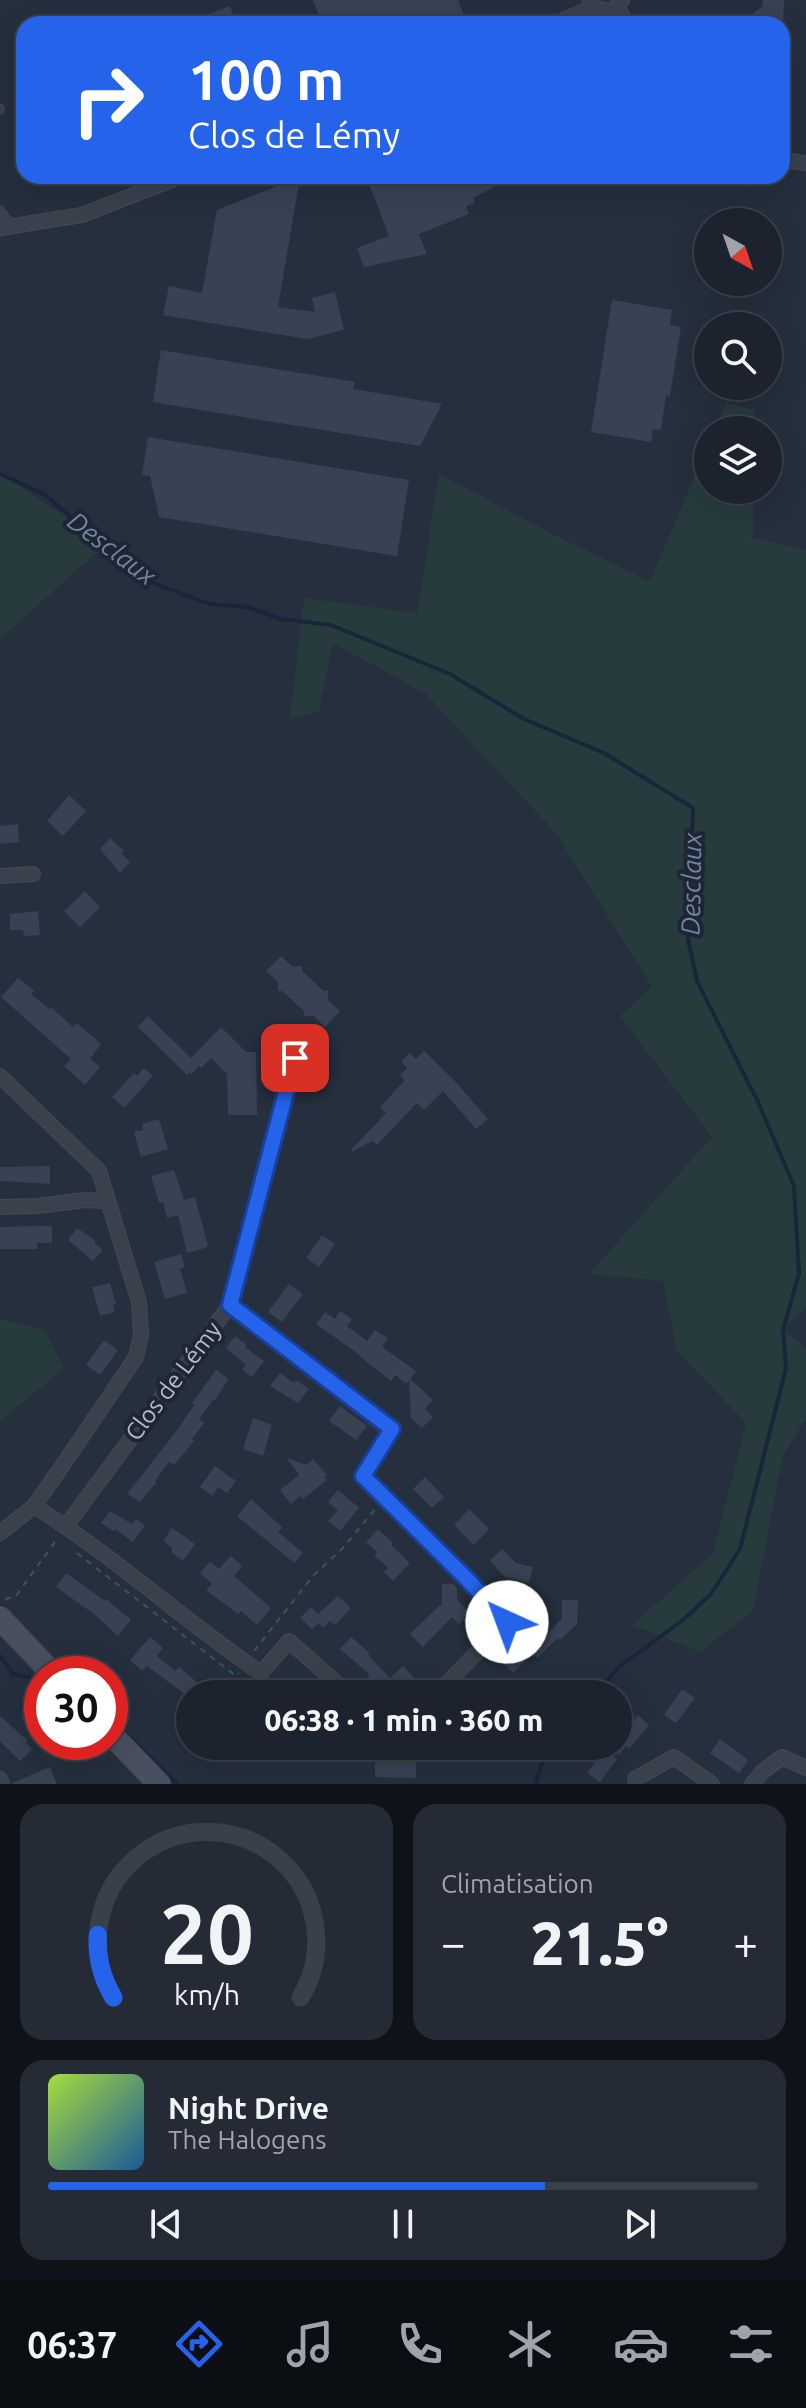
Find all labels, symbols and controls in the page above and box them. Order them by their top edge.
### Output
icon: right [56,48,160,152]
text: 100 m [188,48,344,111]
text: Clos de Lémy [188,114,400,155]
north arrow [694,208,782,296]
map controls [694,208,782,504]
button: search [694,312,782,400]
button: layers [694,416,782,504]
water label: Desclaux [62,506,162,591]
water label: Desclaux [676,832,706,935]
pin [261,1024,329,1092]
icon: arrive [273,1036,317,1080]
street label: Clos de Lémy [120,1316,227,1446]
position arrow [465,1580,549,1664]
speed limit sign: 30 [24,1656,128,1760]
text: 06:38 · 1 min · 360 m [265,1703,543,1737]
text: Climatisation [441,1869,594,1898]
text: 20 [160,1886,253,1980]
text: 21.5° [530,1909,669,1976]
text: − [441,1918,466,1967]
text: + [733,1918,758,1967]
text: km/h [174,1978,240,2010]
text: Night Drive [168,2091,329,2125]
text: The Halogens [168,2125,327,2154]
icon: previous [144,2202,188,2246]
icon: pause [381,2202,425,2246]
icon: next [618,2202,662,2246]
icon: directions [171,2316,227,2372]
icon: music [282,2316,338,2372]
icon: phone [392,2316,448,2372]
icon: climate [502,2316,558,2372]
icon: car [613,2316,669,2372]
icon: filters [723,2316,779,2372]
text: 06:37 [27,2324,117,2365]

